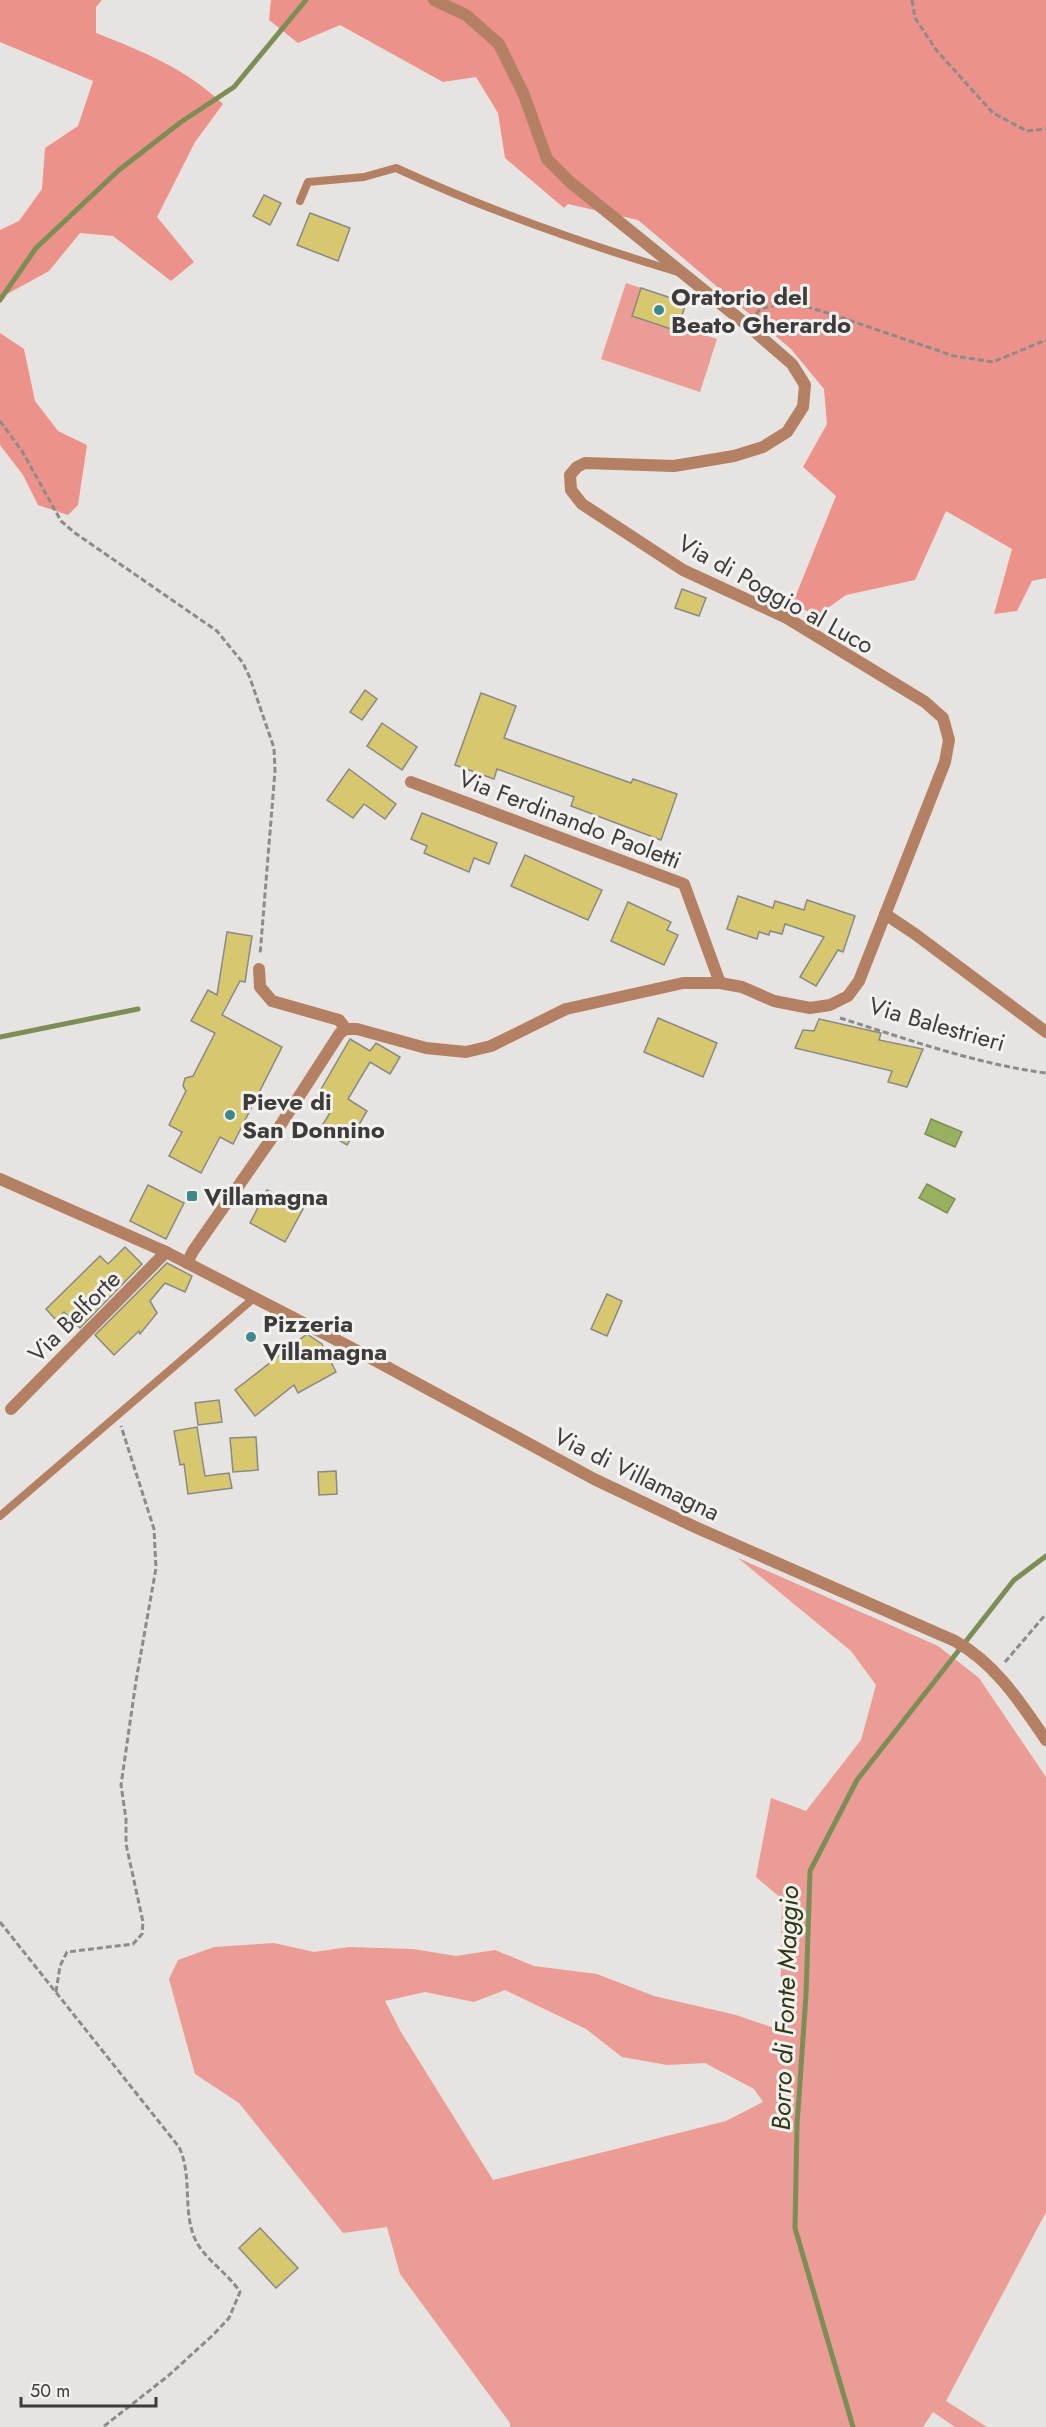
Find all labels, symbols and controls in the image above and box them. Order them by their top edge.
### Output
place label: Oratorio del Beato Gherardo [671,279,851,342]
marker: Oratorio del Beato Gherardo [652,303,666,317]
street label: Via di Poggio al Luco [672,526,880,662]
street label: Via Ferdinando Paoletti [454,760,686,878]
street label: Via Balestrieri [865,988,1009,1060]
place label: Pieve di San Donnino [242,1084,385,1147]
marker: Pieve di San Donnino [223,1108,237,1122]
place label: Villamagna [203,1179,328,1214]
marker: Villamagna [185,1189,199,1203]
street label: Via Belforte [20,1262,128,1370]
place label: Pizzeria Villamagna [262,1306,387,1369]
marker: Pizzeria Villamagna [244,1330,258,1344]
street label: Via di Villamagna [548,1419,726,1529]
water label: Borro di Fonte Maggio [762,1885,808,2131]
scale bar [21,2370,156,2408]
text: 50 m [30,2378,70,2404]

